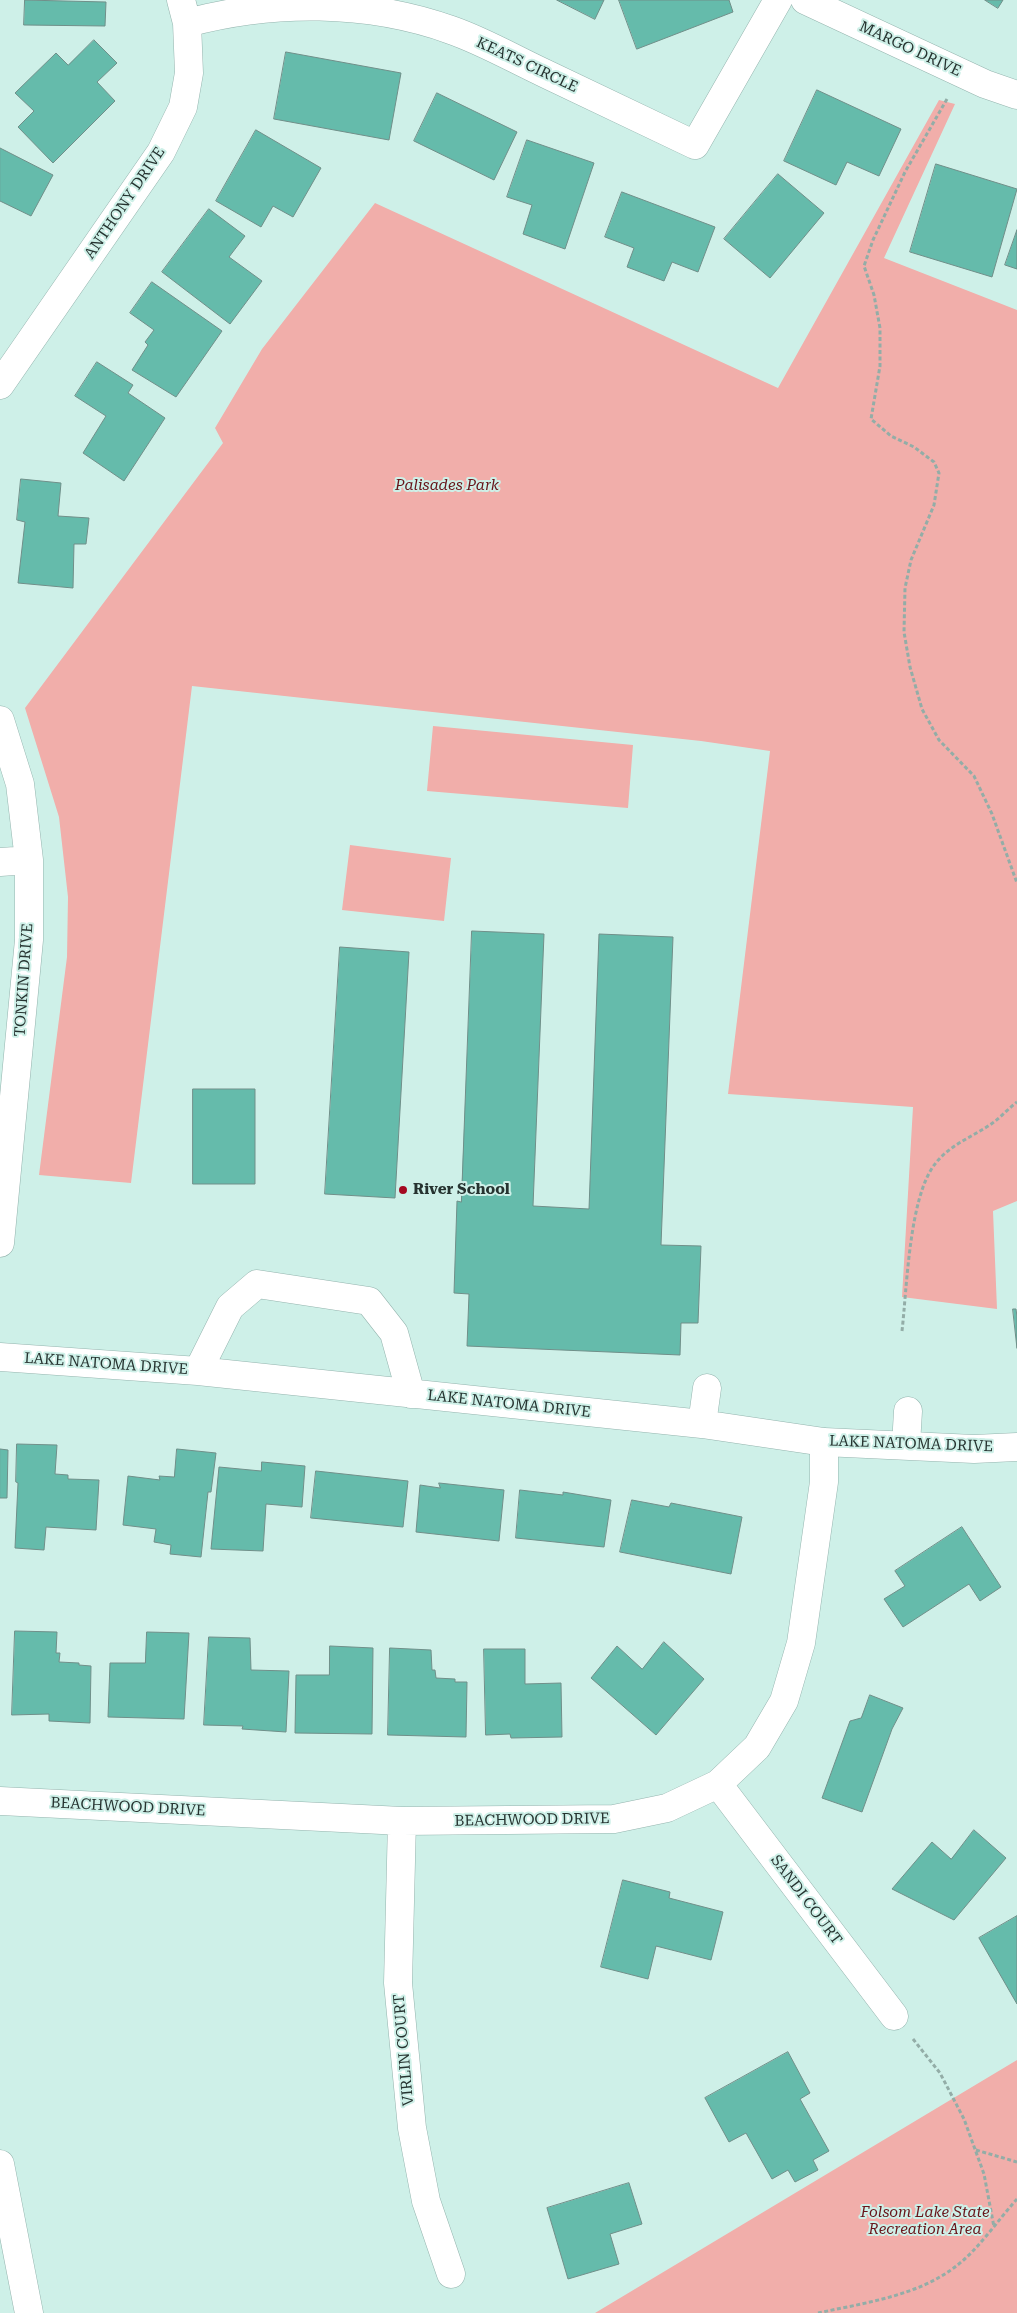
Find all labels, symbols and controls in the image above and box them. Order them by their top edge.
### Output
street label: MARGO DRIVE [856,18,964,80]
street label: KEATS CIRCLE [473,34,581,96]
street label: ANTHONY DRIVE [81,144,169,262]
park label: Palisades Park [395,477,499,495]
street label: TONKIN DRIVE [11,923,37,1037]
place label: River School [413,1181,510,1199]
marker: River School [397,1184,409,1196]
street label: LAKE NATOMA DRIVE [24,1349,188,1379]
street label: LAKE NATOMA DRIVE [427,1386,591,1422]
street label: LAKE NATOMA DRIVE [829,1432,993,1456]
street label: BEACHWOOD DRIVE [50,1794,206,1820]
street label: BEACHWOOD DRIVE [454,1810,610,1830]
street label: SANDI COURT [766,1852,846,1948]
street label: VIRLIN COURT [390,1993,418,2107]
park label: Folsom Lake State Recreation Area [860,2204,990,2239]

